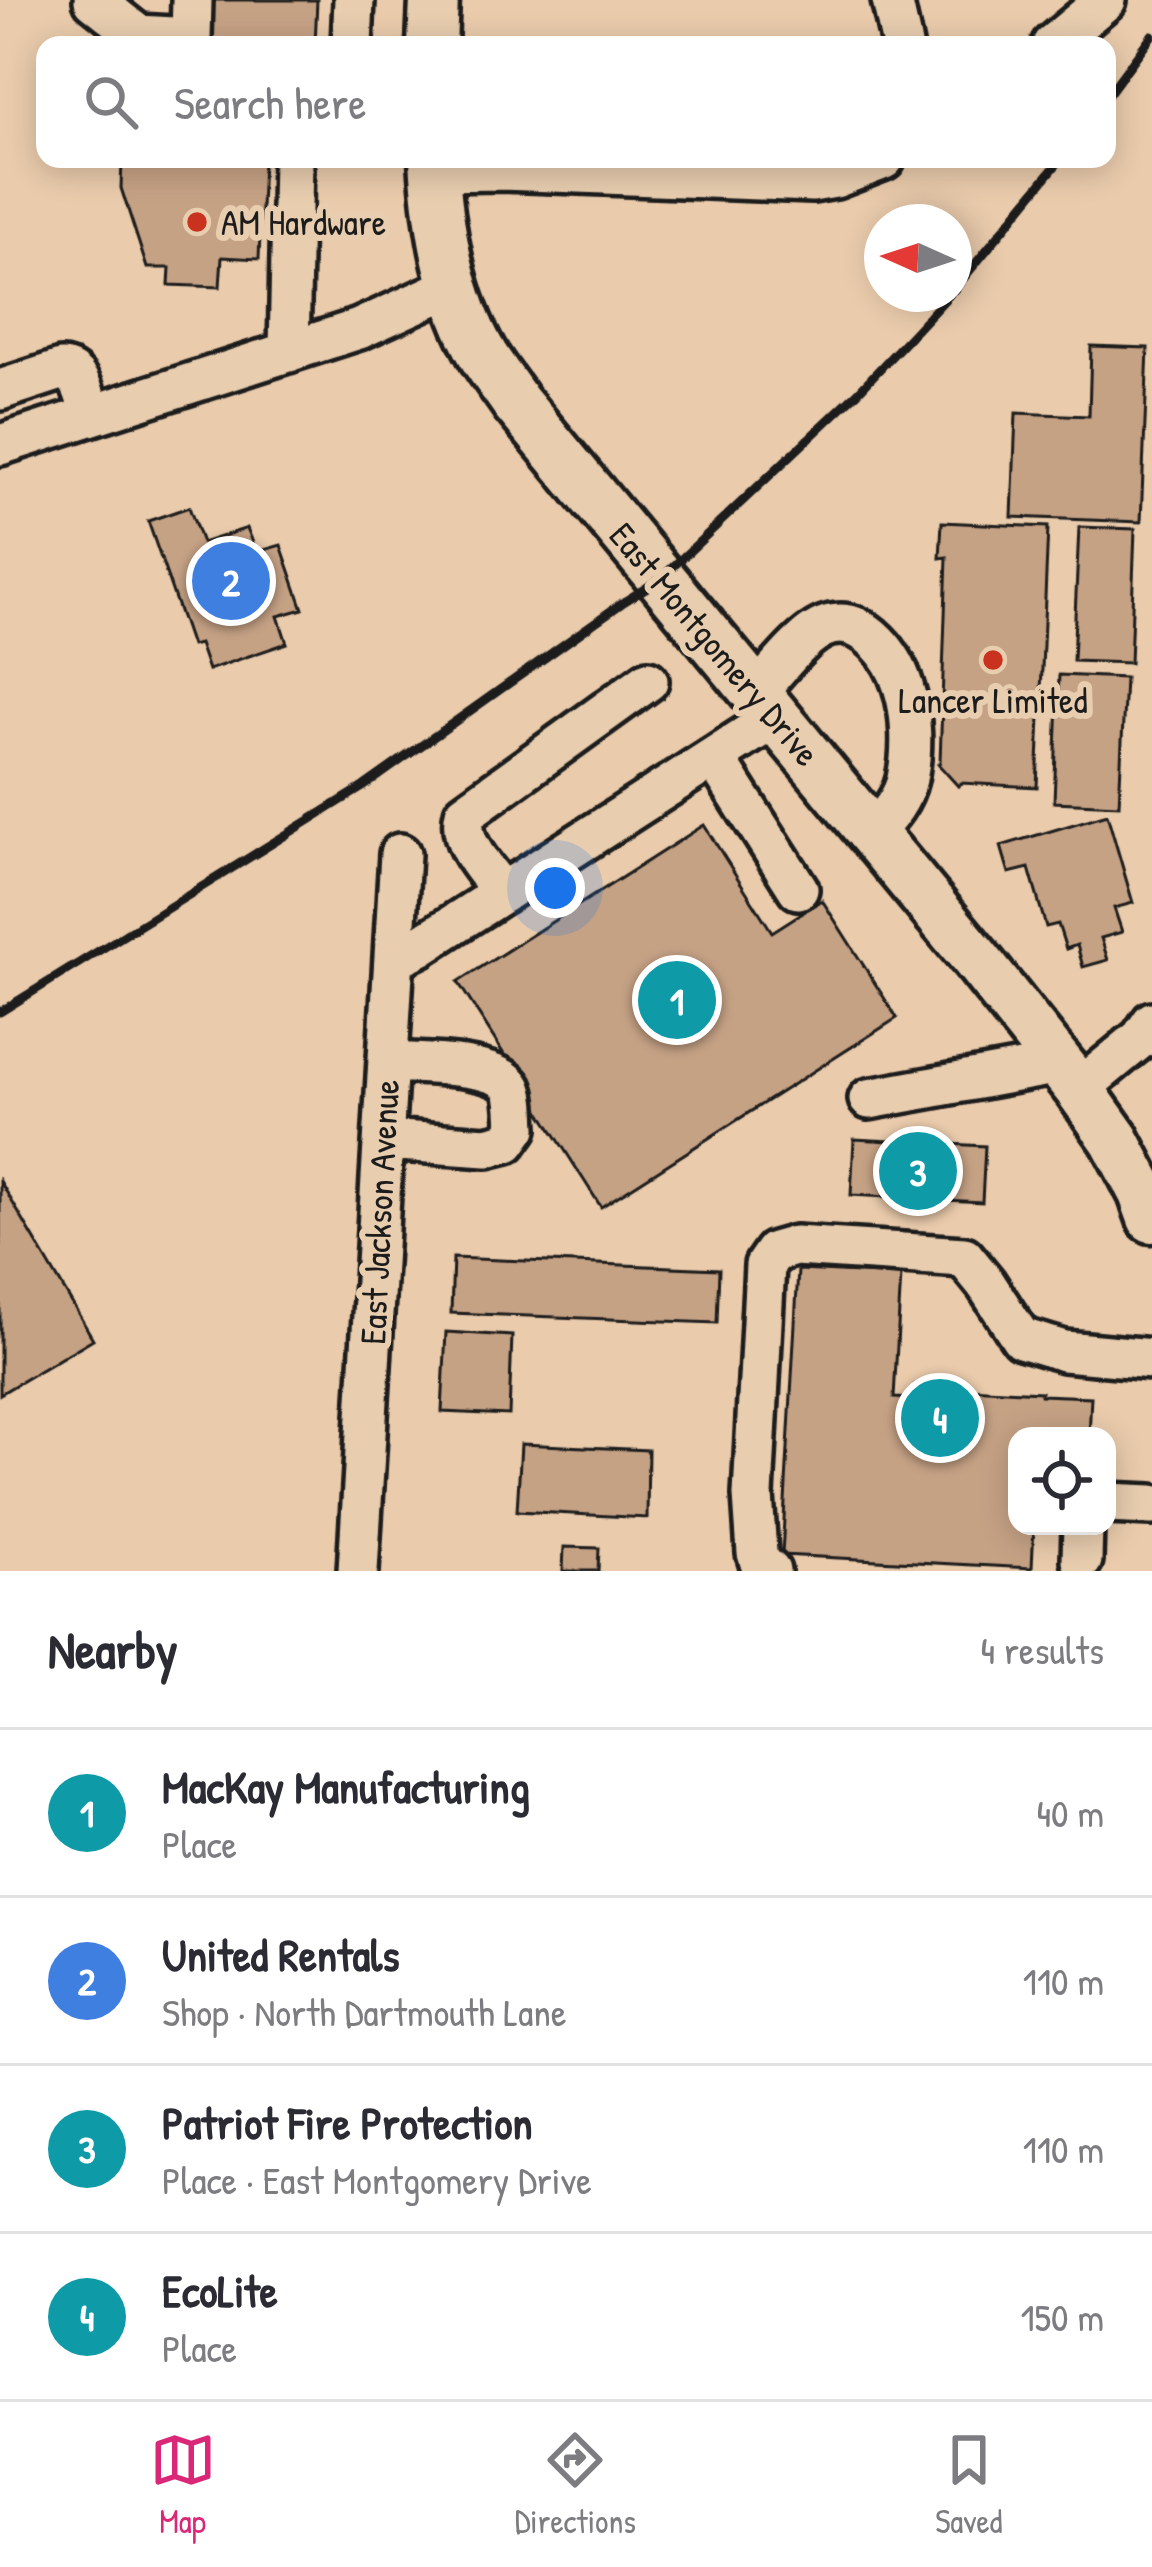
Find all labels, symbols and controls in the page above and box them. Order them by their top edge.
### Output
search box [36,36,1116,168]
icon: search [78,69,144,135]
text: Search here [174,72,366,133]
place label: AM Hardware [221,197,386,246]
north arrow [864,204,972,312]
marker: AM Hardware [184,209,210,235]
street label: East Montgomery Drive [599,512,832,776]
pin: 2 [192,536,270,626]
marker: Lancer Limited [980,647,1006,673]
place label: Lancer Limited [899,675,1087,724]
your location [525,858,585,918]
pin: 1 [638,955,716,1045]
street label: East Jackson Avenue [347,1078,410,1346]
pin: 3 [879,1126,957,1216]
pin: 4 [901,1373,979,1463]
map controls [1008,1427,1116,1535]
button: locate [1008,1427,1116,1535]
text: Nearby [48,1615,178,1684]
text: 4 results [980,1623,1104,1676]
text: MacKay Manufacturing [162,1756,530,1817]
text: 1 [80,1786,94,1839]
text: 40 m [1036,1786,1104,1839]
text: Place [162,1817,237,1870]
text: United Rentals [162,1924,400,1985]
text: 2 [78,1954,96,2007]
text: 110 m [1023,1954,1104,2007]
text: Shop · North Dartmouth Lane [162,1985,566,2038]
text: Patriot Fire Protection [162,2092,533,2153]
text: 3 [78,2122,96,2175]
text: 110 m [1023,2122,1104,2175]
text: Place · East Montgomery Drive [162,2153,592,2206]
text: EcoLite [162,2260,278,2321]
text: 4 [80,2290,94,2343]
text: 150 m [1020,2290,1104,2343]
text: Place [162,2321,237,2374]
tab: Map [150,2427,216,2543]
tab: Directions [515,2427,636,2543]
tab: Saved [935,2427,1002,2543]

